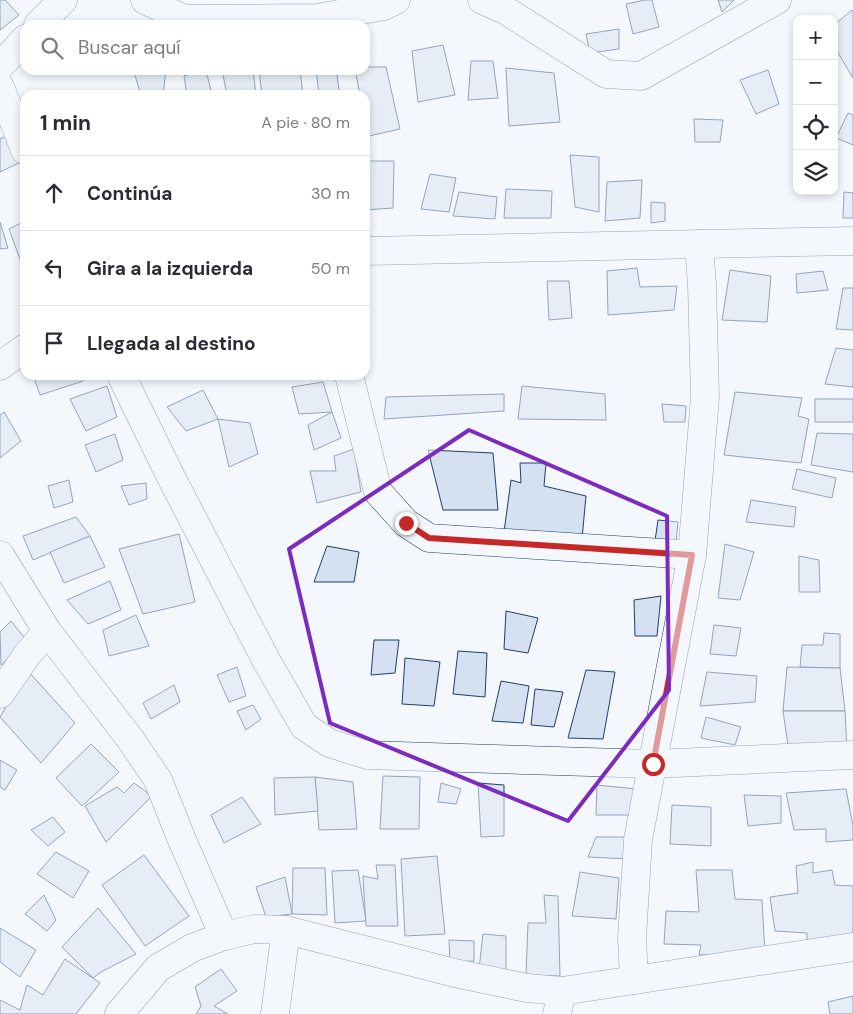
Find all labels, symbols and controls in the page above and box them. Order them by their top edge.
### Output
map controls [793,15,838,195]
button: + [793,15,838,60]
search box [20,20,370,75]
icon: search [38,34,66,62]
text: Buscar aquí [78,35,181,60]
button: − [793,60,838,105]
button: locate [793,105,838,150]
text: 1 min [40,109,91,137]
text: A pie · 80 m [261,112,350,133]
button: layers [793,150,838,195]
icon: ahead [40,179,68,207]
text: Continúa [87,181,172,206]
text: 30 m [311,183,350,204]
icon: left [40,254,68,282]
text: Gira a la izquierda [87,256,253,281]
text: 50 m [311,258,350,279]
icon: arrive [40,329,68,357]
text: Llegada al destino [87,331,256,356]
route end [395,512,418,535]
route start [642,753,665,776]

